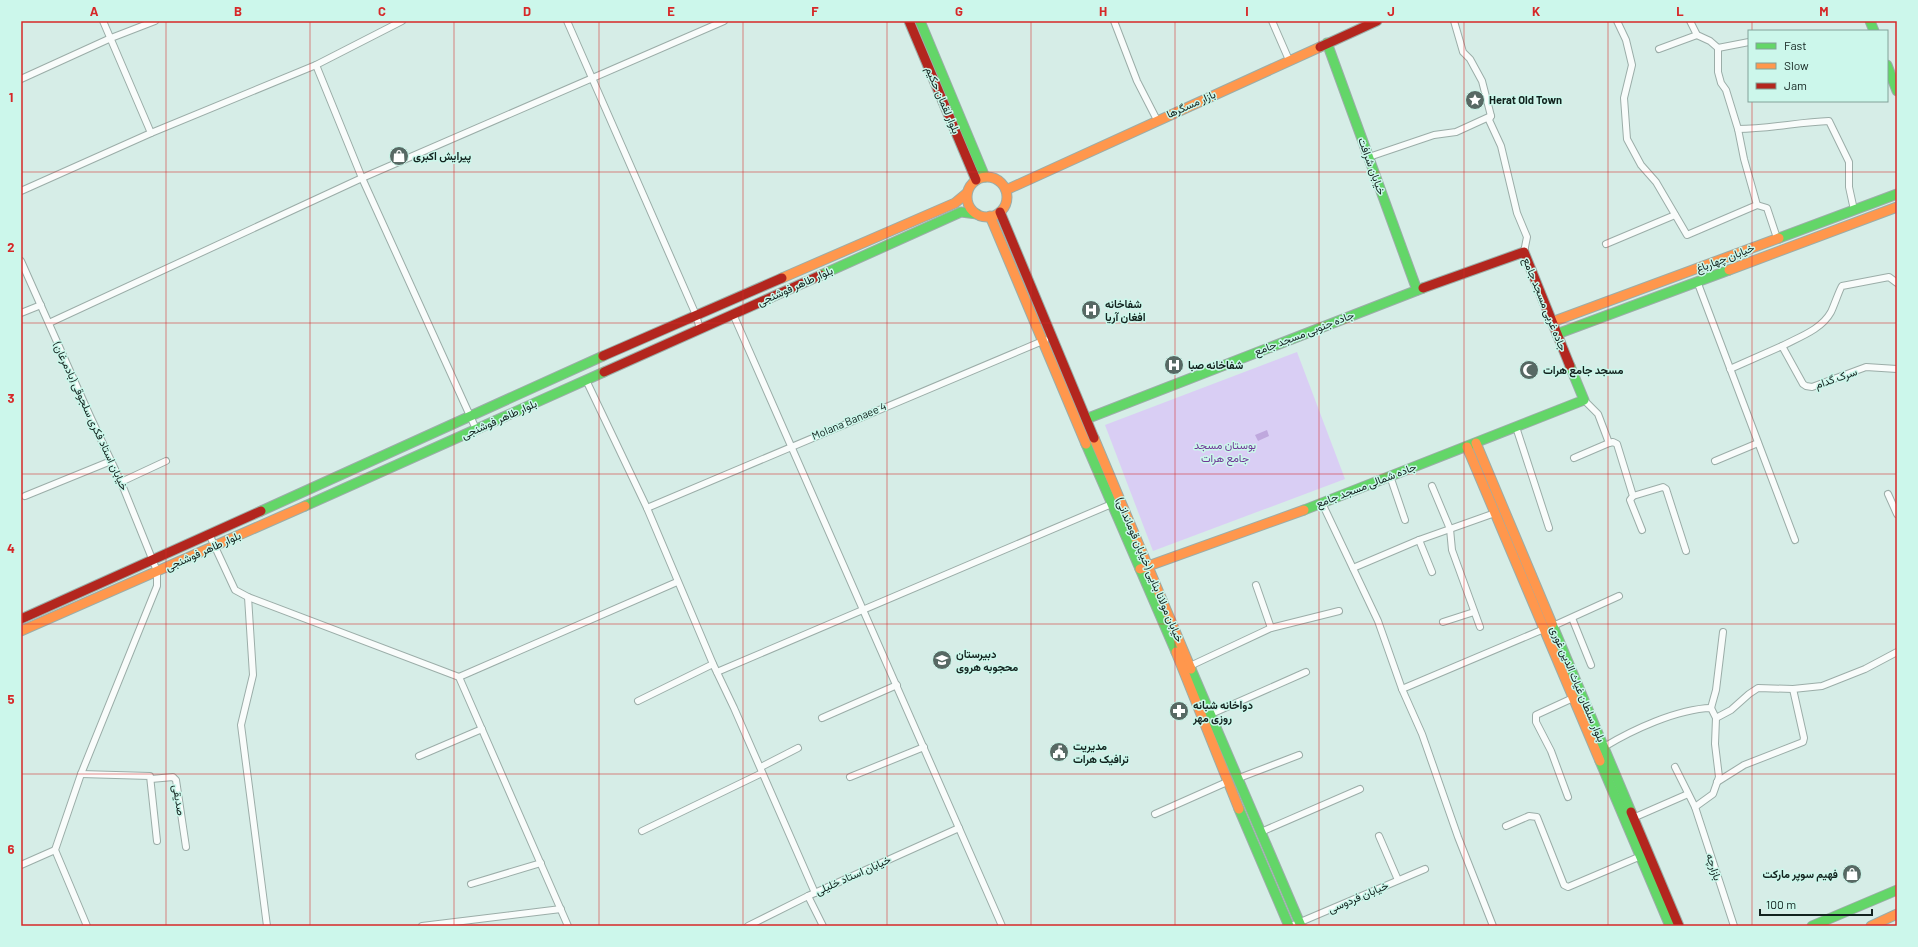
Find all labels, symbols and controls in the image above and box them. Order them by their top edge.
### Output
text: A [90,3,99,19]
text: B [234,3,242,19]
text: C [378,3,386,19]
text: D [523,3,531,19]
text: E [667,3,675,19]
text: F [811,3,819,19]
text: G [955,3,963,19]
text: H [1099,3,1107,19]
text: I [1245,3,1249,19]
text: J [1387,3,1395,19]
text: K [1532,3,1540,19]
text: L [1676,3,1684,19]
text: M [1819,3,1829,19]
legend [1748,30,1888,102]
text: Fast [1784,38,1807,52]
text: Slow [1784,58,1809,72]
street label: بلوار لقمان حکیم [922,64,963,136]
text: Jam [1784,78,1807,92]
street label: بازار مسگرها [1164,87,1218,121]
text: 1 [9,89,13,105]
place icon: Herat Old Town [1464,89,1486,111]
place label: Herat Old Town [1489,93,1562,106]
street label: خیابان شرافت [1355,135,1389,197]
shop icon: پیرایش اکبری [388,145,410,167]
place label: پیرایش اکبری [413,149,471,164]
text: 2 [7,239,15,255]
street label: خیابان چهارباغ [1694,240,1757,277]
street label: جاده غربی مسجد جامع [1519,255,1570,353]
street label: بلوار طاهر فوشنجی [755,263,835,309]
place label: شفاخانه افغان آریا [1105,297,1146,324]
hospital icon: شفاخانه افغان آریا [1080,299,1102,321]
street label: جاده جنوبی مسجد جامع [1252,308,1356,359]
street label: خیابان استاد فکری سلجوقی (بادمرغان) [50,339,132,492]
hospital icon: شفاخانه صبا [1163,354,1185,376]
place label: شفاخانه صبا [1188,358,1243,372]
mosque icon: مسجد جامع هرات [1518,359,1540,381]
place label: مسجد جامع هرات [1543,363,1623,378]
street label: سرک گدام [1813,364,1860,393]
text: 3 [7,390,15,406]
street label: بلوار طاهر فوشنجی [459,396,539,442]
street label: Molana Banaee 4 [810,399,888,442]
park label: بوستان مسجد جامع هرات [1194,438,1256,466]
street label: جاده شمالی مسجد جامع [1314,459,1419,512]
street label: خیابان مولانا بنایی (خیابان قوماندانی) [1113,495,1187,644]
street label: بلوار طاهر فوشنجی [163,528,243,574]
text: 4 [7,540,15,556]
street label: بلوار سلطان غیاث الدین غوری [1547,624,1609,744]
place label: دبیرستان محجوبه هروی [956,647,1018,674]
school or university icon: دبیرستان محجوبه هروی [931,649,953,671]
text: 5 [7,691,15,707]
place label: دواخانه شبانه روزی مهر [1192,698,1253,725]
pharmacy icon: دواخانه شبانه روزی مهر [1168,700,1190,722]
place label: مدیریت ترافیک هرات [1073,739,1129,766]
public building icon: مدیریت ترافیک هرات [1048,741,1070,763]
street label: صدیقی [170,784,188,816]
text: 6 [8,841,15,857]
street label: خیابان استاد خلیلی [813,852,893,898]
street label: بازارچه [1702,852,1725,883]
shop icon: فهیم سوپر مارکت [1841,863,1863,885]
place label: فهیم سوپر مارکت [1763,867,1838,882]
street label: خیابان فردوسی [1326,878,1390,916]
scale bar [1760,891,1872,917]
text: 100 m [1766,897,1796,911]

